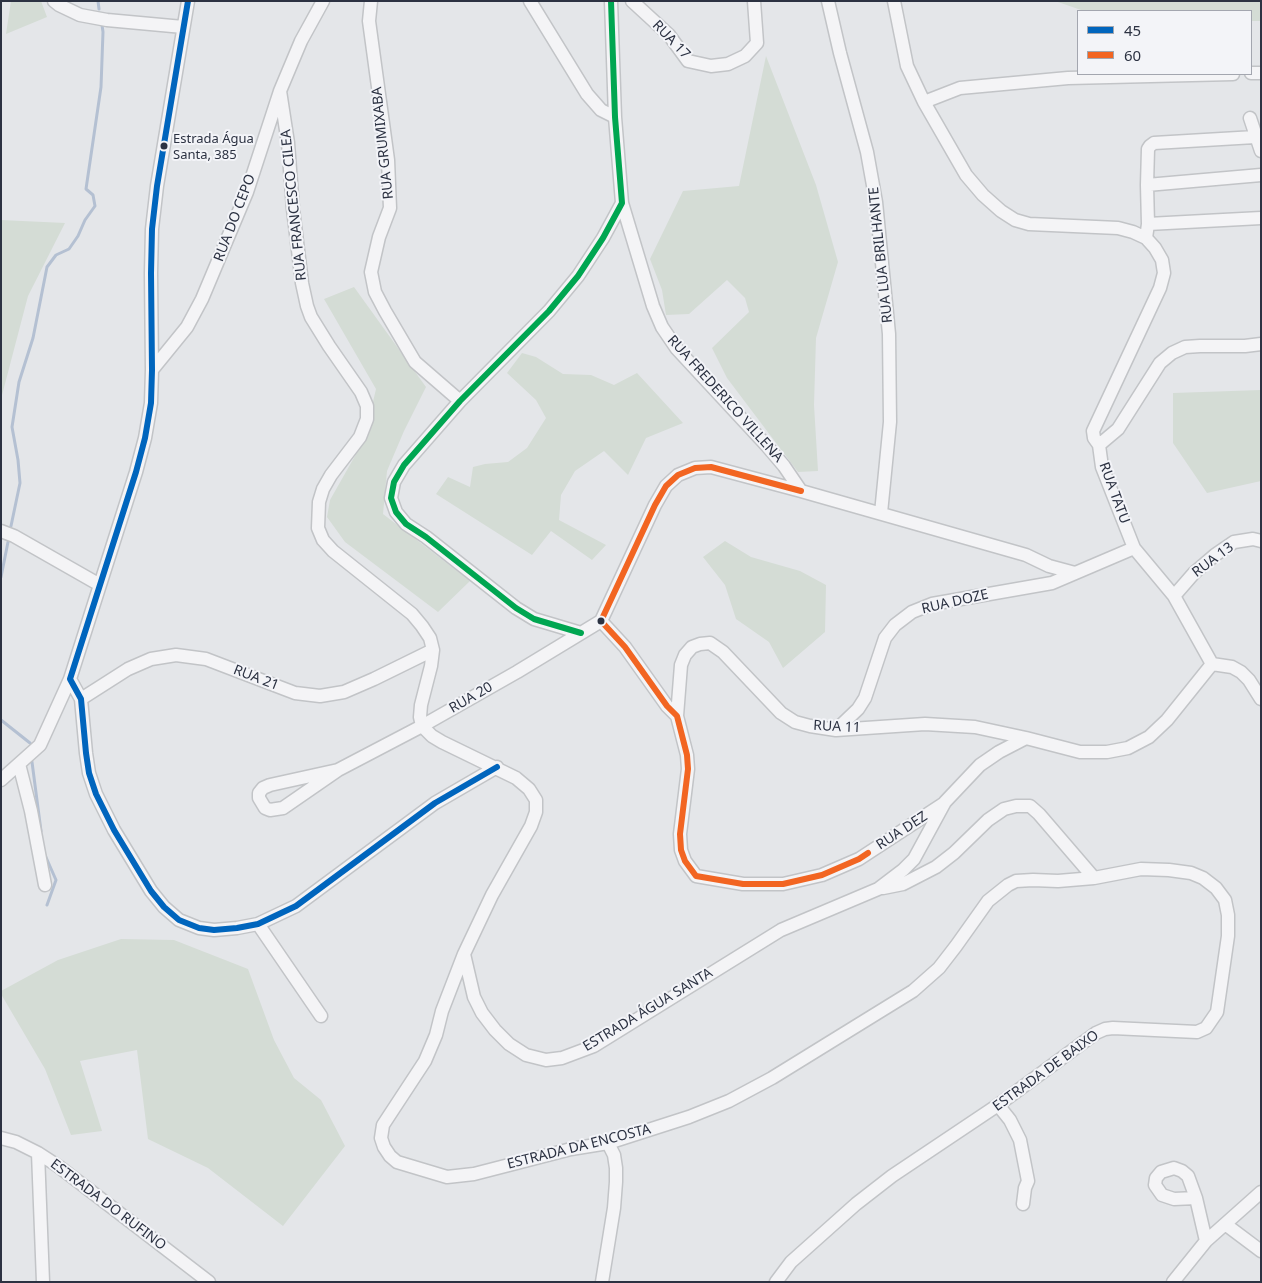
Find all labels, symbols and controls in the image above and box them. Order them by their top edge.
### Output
legend [1077,10,1252,75]
street label: RUA 17 [648,17,694,63]
text: 45 [1124,20,1141,40]
text: 60 [1124,45,1141,65]
street label: RUA GRUMIXABA [369,86,397,200]
street label: RUA FRANCESCO CILEA [278,129,310,281]
place label: Estrada Água Santa, 385 [173,131,254,162]
marker: Estrada Água Santa, 385 [159,141,169,151]
street label: RUA DO CEPO [211,172,259,264]
street label: RUA LUA BRILHANTE [866,186,896,324]
street label: RUA FREDERICO VILLENA [664,332,786,466]
street label: RUA TATU [1095,460,1133,526]
street label: RUA 13 [1189,539,1237,581]
street label: RUA DOZE [920,586,990,618]
unlabelled marker [596,616,606,626]
street label: RUA 21 [231,662,281,694]
street label: RUA 20 [446,679,496,717]
street label: RUA 11 [813,717,861,737]
street label: RUA DEZ [873,808,931,854]
street label: ESTRADA ÁGUA SANTA [580,965,716,1055]
street label: ESTRADA DE BAIXO [990,1027,1102,1115]
street label: ESTRADA DA ENCOSTA [505,1121,653,1173]
street label: ESTRADA DO RUFINO [47,1156,169,1254]

